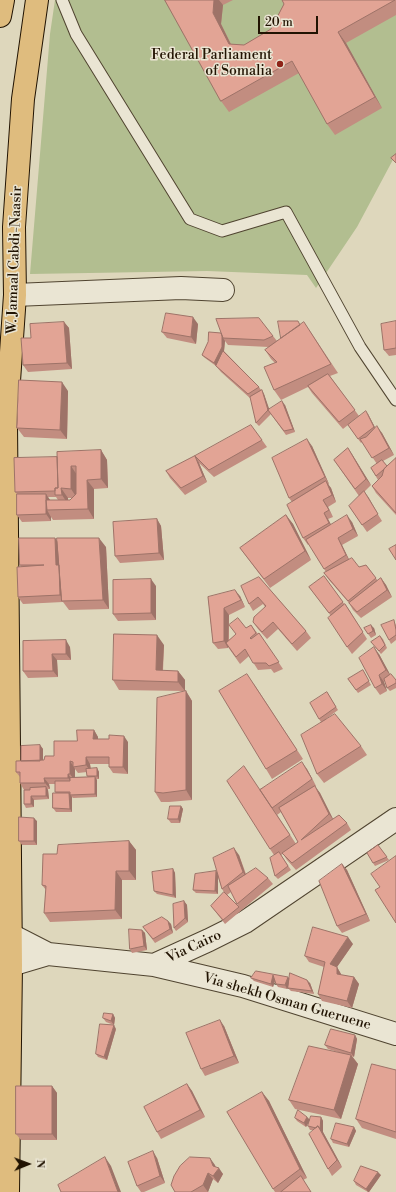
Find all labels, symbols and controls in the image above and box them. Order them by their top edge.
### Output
scale bar [260,8,320,34]
text: 20 m [265,15,293,30]
place label: Federal Parliament of Somalia [151,48,272,80]
marker: Federal Parliament of Somalia [275,59,285,69]
street label: W. Jamaal Cabdi-Naasir [4,186,26,334]
street label: Via Cairo [164,927,224,967]
street label: Via shekh Osman Gueruene [201,970,373,1034]
north arrow [8,1144,48,1184]
text: N [33,1159,47,1168]

